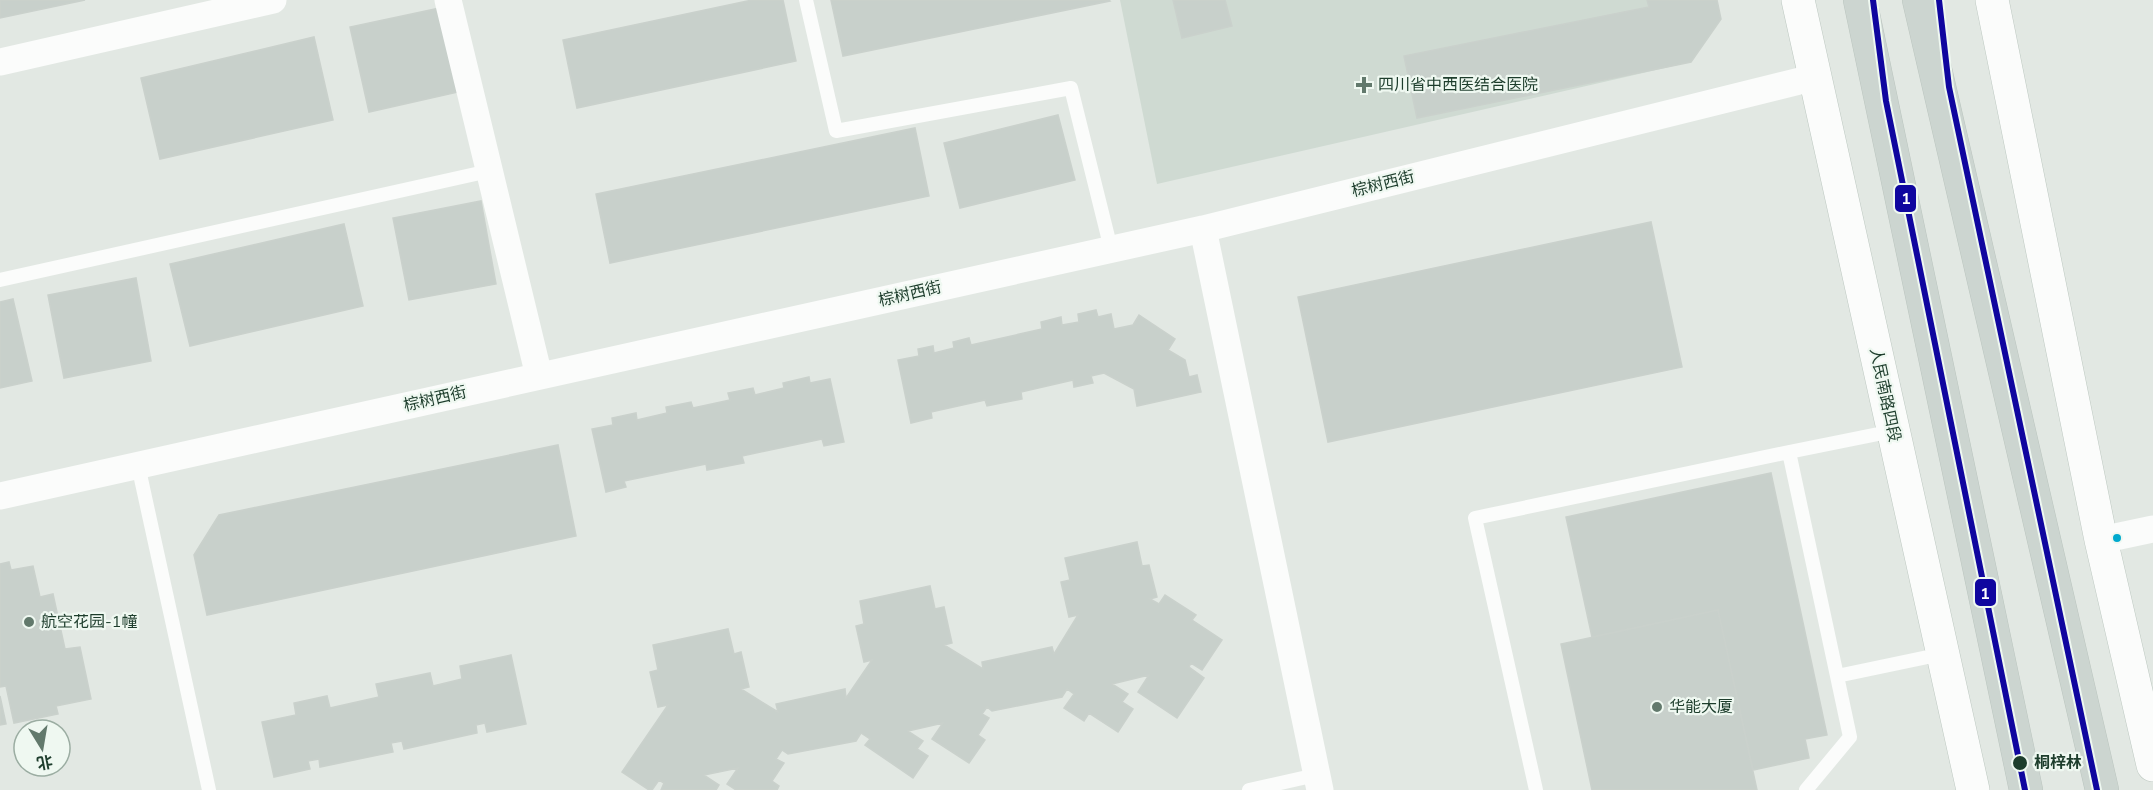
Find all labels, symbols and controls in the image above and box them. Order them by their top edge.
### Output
place label: 四川省中西医结合医院 [1378,74,1538,96]
marker: 四川省中西医结合医院 [1355,76,1373,94]
street label: 棕树西街 [1349,166,1417,202]
line badge: 1 [1894,184,1917,213]
text: 1 [1901,188,1911,210]
street label: 棕树西街 [876,276,944,312]
street label: 人民南路四段 [1864,346,1906,444]
street label: 棕树西街 [401,381,469,417]
unlabelled marker [2111,532,2123,544]
line badge: 1 [1974,578,1997,607]
text: 1 [1980,583,1990,605]
place label: 航空花园-1幢 [41,611,137,633]
marker: 航空花园-1幢 [22,615,36,629]
place label: 华能大厦 [1669,696,1733,718]
marker: 华能大厦 [1650,700,1664,714]
north arrow [12,718,72,778]
text: 北 [35,749,55,774]
place label: 桐梓林 [2034,752,2082,774]
marker: 桐梓林 [2011,754,2029,772]

